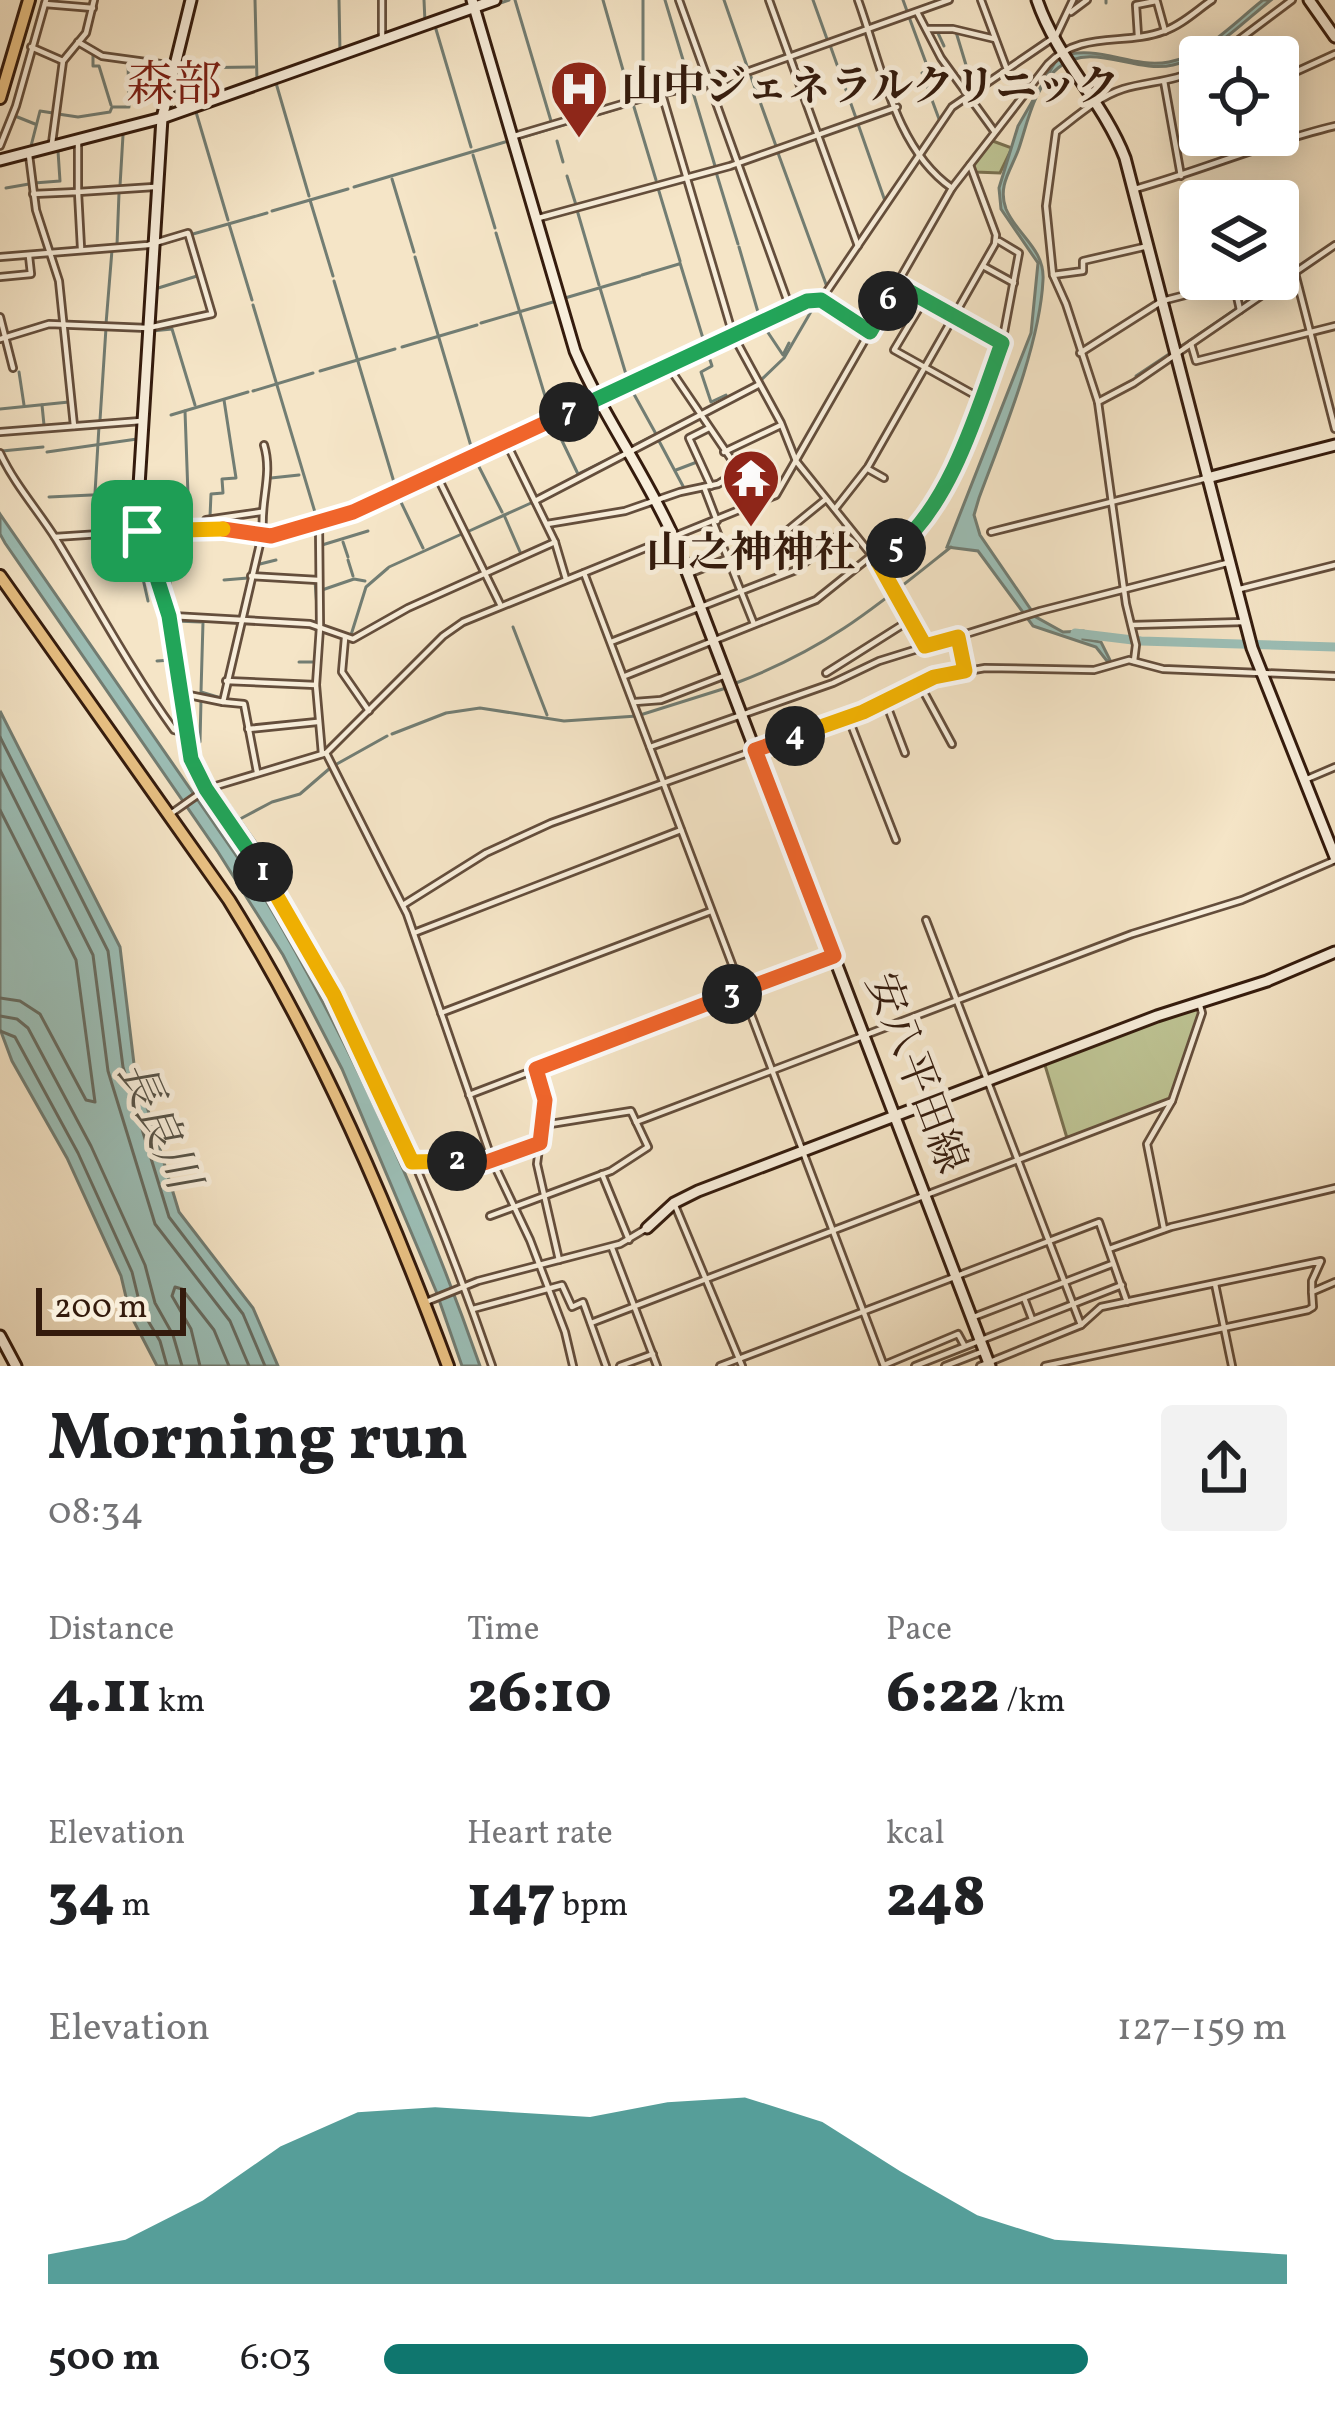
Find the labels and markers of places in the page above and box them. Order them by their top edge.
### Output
hospital icon: 山中ジェネラルクリニック [548,58,610,140]
place label: 山中ジェネラルクリニック [621,60,1120,119]
pin: 6 [858,271,918,331]
pin: 7 [539,382,599,442]
temple icon: 山之神神社 [720,447,782,529]
pin [91,480,193,582]
pin: 5 [866,518,926,578]
place label: 山之神神社 [646,526,856,585]
pin: 4 [765,706,825,766]
pin: 1 [233,842,293,902]
pin: 3 [702,964,762,1024]
pin: 2 [427,1131,487,1191]

